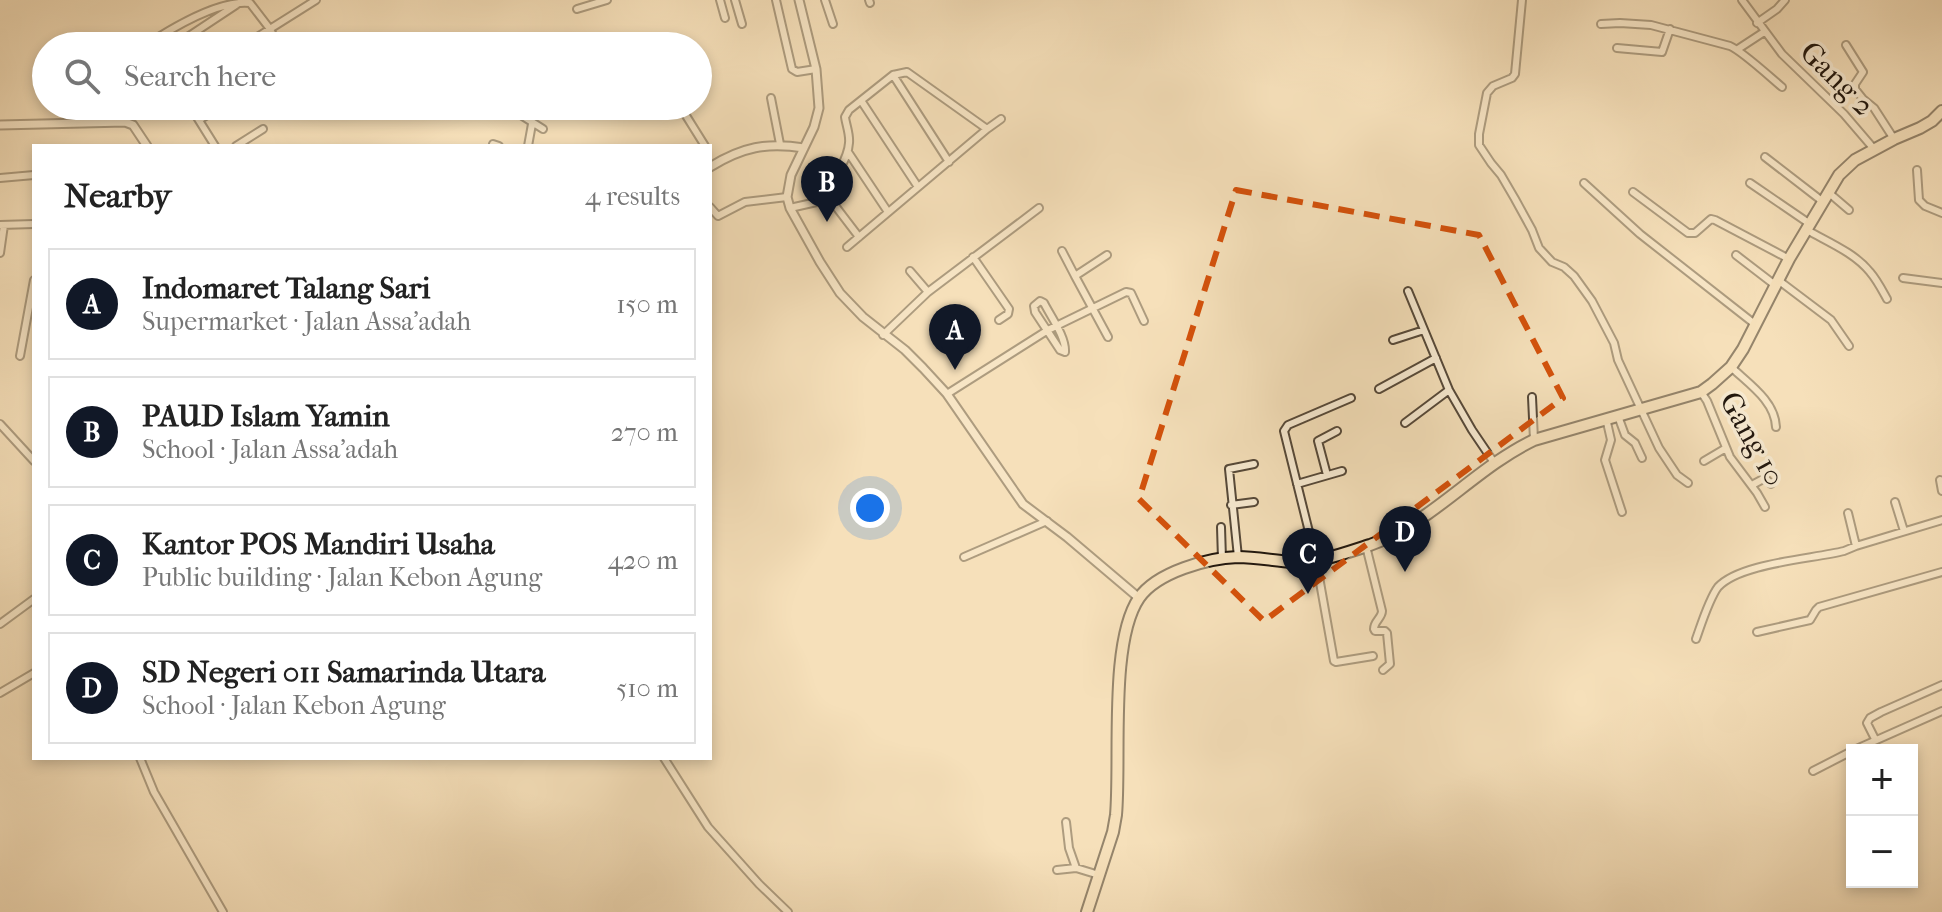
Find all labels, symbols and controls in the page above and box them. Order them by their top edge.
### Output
search box [32,32,712,120]
street label: Gang 2 [1793,35,1881,123]
icon: search [60,54,104,98]
text: Search here [124,59,276,94]
pin: B [801,156,853,222]
text: Nearby [64,176,171,216]
text: 4 results [585,181,680,212]
text: Indomaret Talang Sari [142,271,430,306]
text: A [84,289,100,320]
text: 150 m [616,289,678,320]
pin: A [929,304,981,370]
text: Supermarket · Jalan Assa'adah [142,306,471,337]
street label: Gang 10 [1712,386,1792,492]
text: PAUD Islam Yamin [142,399,390,434]
text: B [84,417,100,448]
text: 270 m [611,417,678,448]
text: School · Jalan Assa'adah [142,434,398,465]
your location [850,488,890,528]
pin: D [1379,506,1431,572]
text: Kantor POS Mandiri Usaha [142,527,495,562]
pin: C [1282,528,1334,594]
text: C [83,545,101,576]
text: 420 m [608,545,678,576]
text: Public building · Jalan Kebon Agung [142,562,542,593]
text: SD Negeri 011 Samarinda Utara [142,655,545,690]
text: D [82,673,102,704]
text: 510 m [616,673,678,704]
text: School · Jalan Kebon Agung [142,690,446,721]
map controls [1846,744,1918,888]
button: + [1846,744,1918,816]
button: − [1846,816,1918,888]

